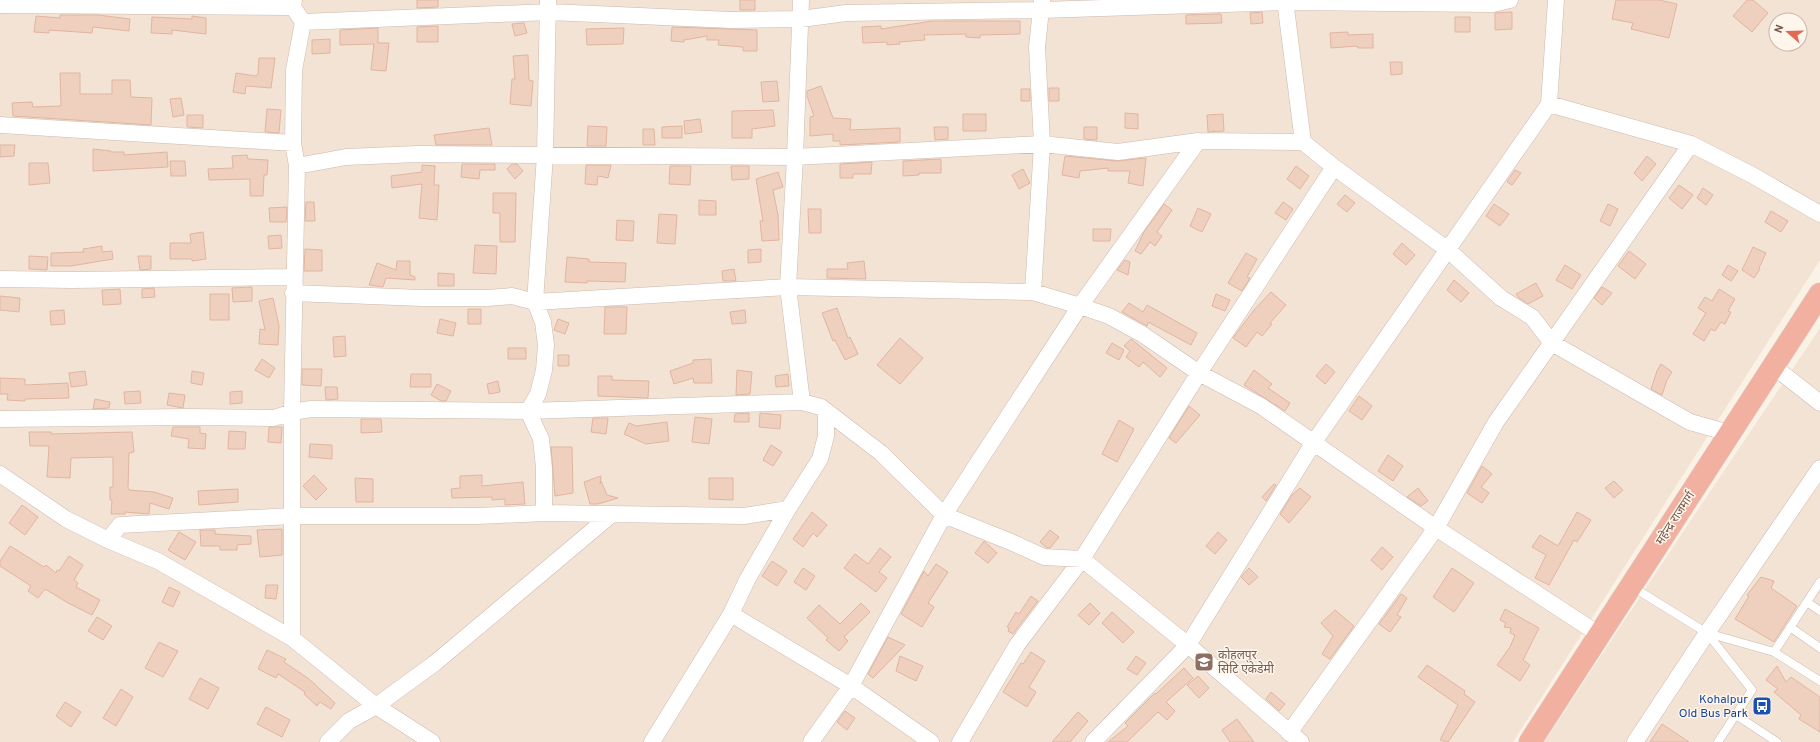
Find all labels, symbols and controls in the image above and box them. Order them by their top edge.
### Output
north arrow [1768,12,1808,52]
text: N [1772,23,1787,35]
street label: महेन्द्र राजमार्ग [1652,487,1700,548]
place label: कोहलपुर सिटि एकेडेमी [1218,647,1275,678]
school or university icon: कोहलपुर सिटि एकेडेमी [1193,651,1215,673]
place label: Kohalpur Old Bus Park [1679,692,1748,722]
bus stop icon: Kohalpur Old Bus Park [1751,695,1773,717]

